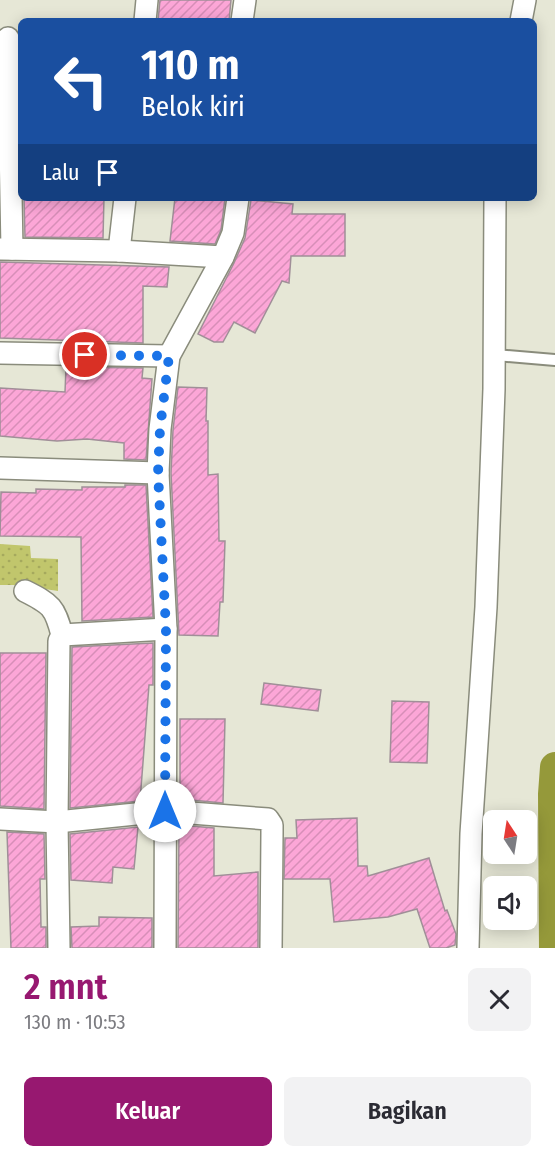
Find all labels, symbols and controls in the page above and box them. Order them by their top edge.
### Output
text: 110 m [141,40,240,90]
icon: left [42,42,120,120]
text: Belok kiri [141,91,245,123]
icon: arrive [91,156,124,189]
text: Lalu [42,159,79,186]
pin [59,329,110,380]
icon: arrive [68,338,101,371]
position arrow [133,779,197,843]
north arrow [483,810,537,864]
map controls [483,810,537,930]
button: sound [483,876,537,930]
text: 2 mnt [24,965,107,1009]
button: close [468,968,531,1031]
text: 130 m · 10:53 [24,1010,126,1034]
button: Keluar [24,1077,272,1146]
button: Bagikan [284,1077,531,1146]

